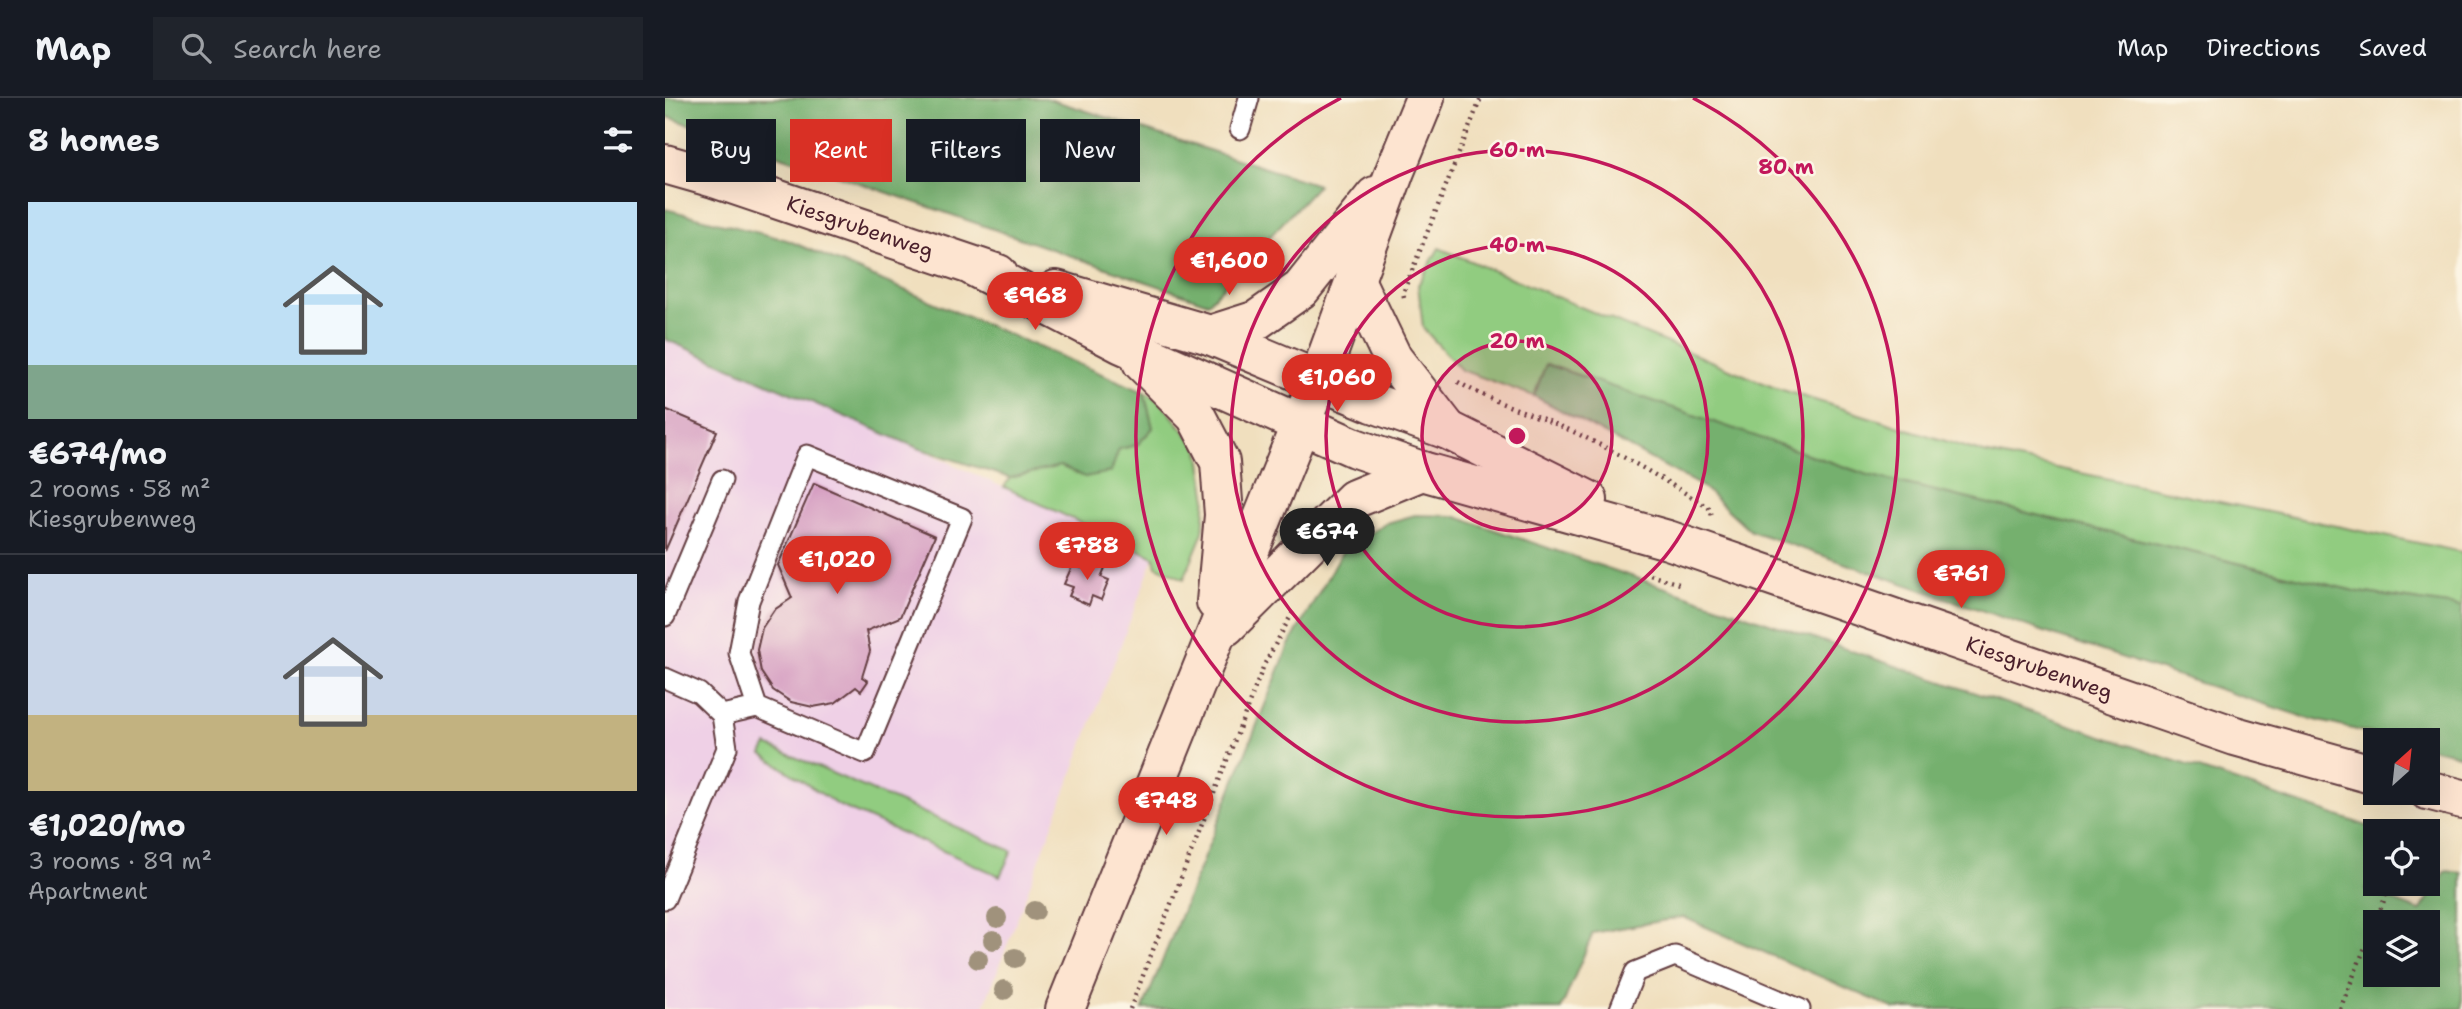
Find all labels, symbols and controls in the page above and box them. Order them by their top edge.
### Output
search box [153,17,643,80]
text: Map [35,26,111,71]
icon: search [177,29,215,67]
text: Search here [233,31,382,66]
text: Map [2117,32,2168,64]
text: Directions [2206,32,2321,64]
text: Saved [2359,32,2427,64]
chip: Buy [686,119,776,182]
chip: Rent [790,119,892,182]
chip: Filters [906,119,1026,182]
chip: New [1040,119,1140,182]
text: 8 homes [28,120,160,161]
icon: filters [599,121,637,159]
text: 60 m [1489,136,1545,164]
text: 80 m [1758,153,1814,181]
street label: Kiesgrubenweg [783,189,937,265]
text: 40 m [1489,231,1545,259]
pin: €1,600 [1172,238,1286,297]
text: €1,600 [1190,245,1268,275]
icon: home [270,247,396,373]
pin: €968 [994,272,1076,332]
text: €968 [1003,280,1067,310]
text: 20 m [1489,327,1545,355]
pin: €1,060 [1280,354,1394,414]
text: €1,060 [1298,362,1376,392]
centre of rings [1505,424,1529,448]
text: €674/mo [28,433,167,474]
text: 2 rooms · 58 m² [28,474,211,504]
text: Kiesgrubenweg [28,504,196,534]
pin: €674 [1286,508,1368,568]
text: €674 [1296,516,1358,546]
pin: €788 [1046,522,1128,582]
text: €788 [1055,530,1119,560]
pin: €1,020 [780,536,894,596]
text: €1,020 [798,544,876,574]
pin: €761 [1920,550,2002,610]
text: €761 [1933,558,1989,588]
icon: home [270,619,396,745]
street label: Kiesgrubenweg [1962,630,2116,707]
north arrow [2363,728,2439,805]
map controls [2363,728,2440,987]
pin: €748 [1125,778,1207,837]
text: €748 [1134,785,1198,815]
text: €1,020/mo [28,805,186,846]
button: locate [2363,819,2440,896]
text: 3 rooms · 89 m² [28,846,212,876]
text: Apartment [28,876,148,906]
button: layers [2363,910,2440,987]

